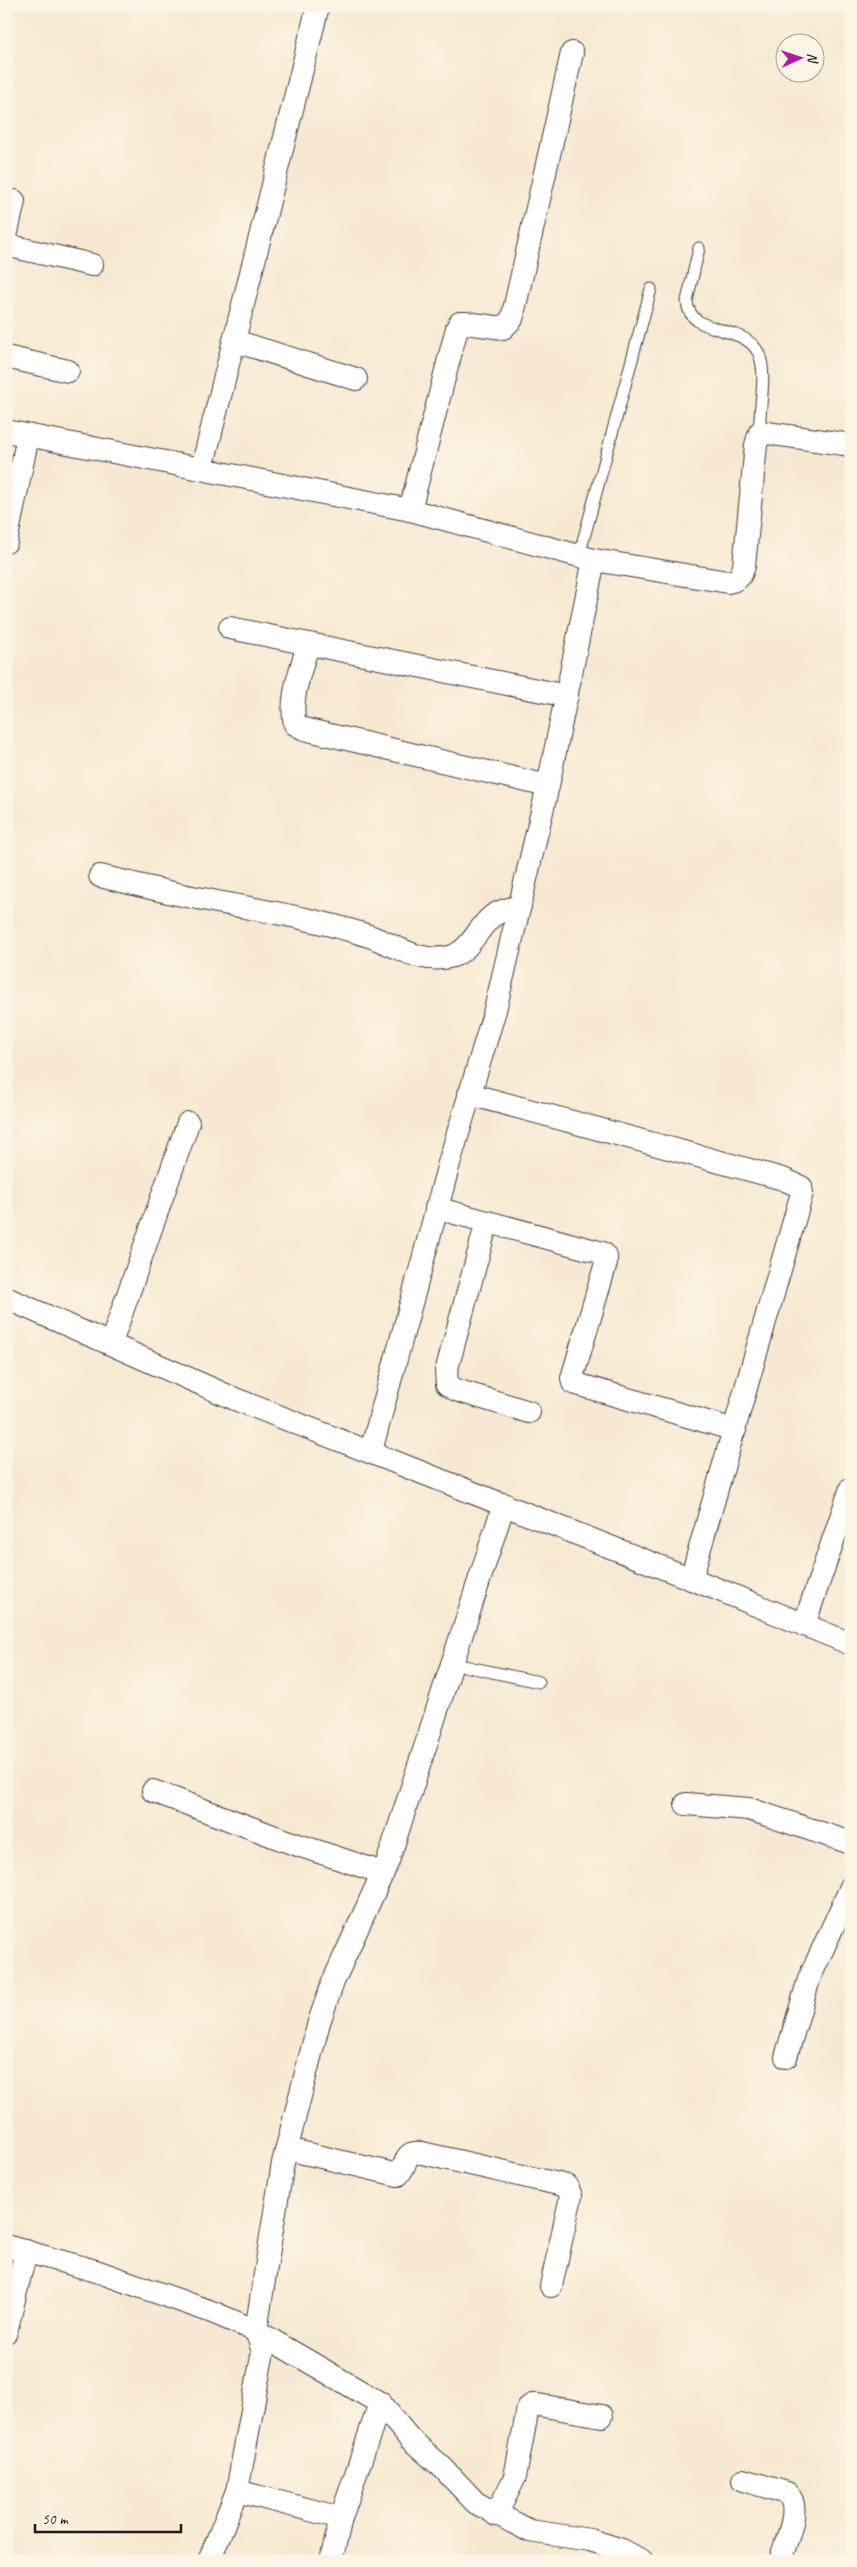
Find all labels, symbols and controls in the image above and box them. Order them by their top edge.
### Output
north arrow [774,32,824,82]
text: N [804,53,821,64]
scale bar [35,2502,181,2534]
text: 50 m [42,2510,69,2529]

